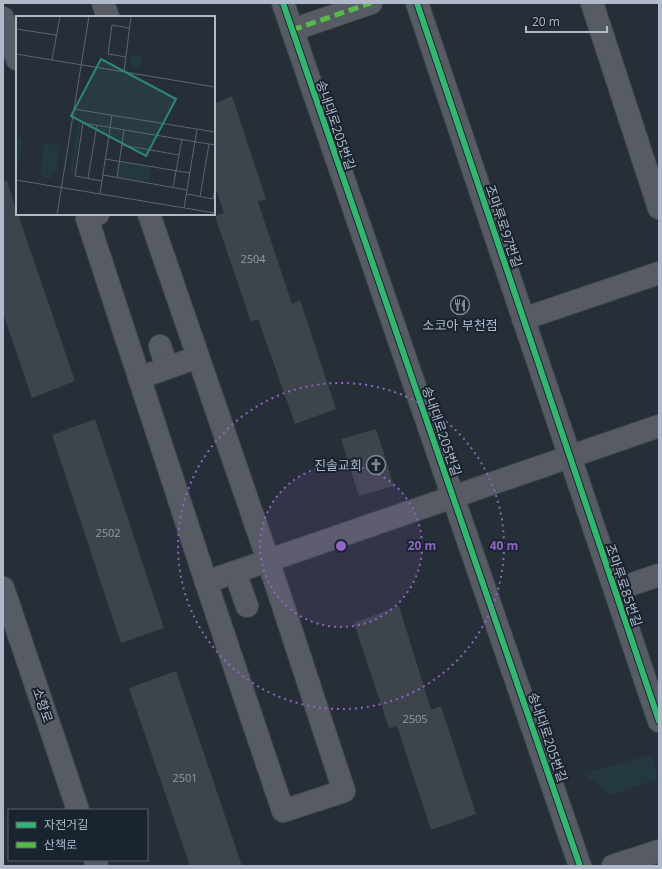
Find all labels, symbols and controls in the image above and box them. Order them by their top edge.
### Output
scale bar [526,8,607,34]
text: 20 m [532,13,560,30]
inset map [16,16,215,215]
street label: 송내대로205번길 [312,78,360,172]
street label: 조마루로97번길 [481,182,527,270]
house number: 2504 [240,251,266,266]
restaurant icon: 소코아 부천점 [449,294,471,316]
place label: 소코아 부천점 [422,316,498,334]
street label: 송내대로205번길 [418,384,466,478]
church icon: 진솔교회 [365,454,387,476]
place label: 진솔교회 [314,456,362,474]
house number: 2502 [95,525,121,540]
text: 20 m [408,537,436,554]
text: 40 m [490,537,518,554]
centre of rings [334,539,348,553]
street label: 조마루로85번길 [601,541,647,629]
street label: 소향로 [29,685,57,725]
street label: 송내대로205번길 [524,690,572,784]
house number: 2505 [402,711,428,726]
house number: 2501 [172,770,198,785]
legend [8,809,148,861]
text: 자전거길 [44,816,88,833]
text: 산책로 [44,836,77,853]

